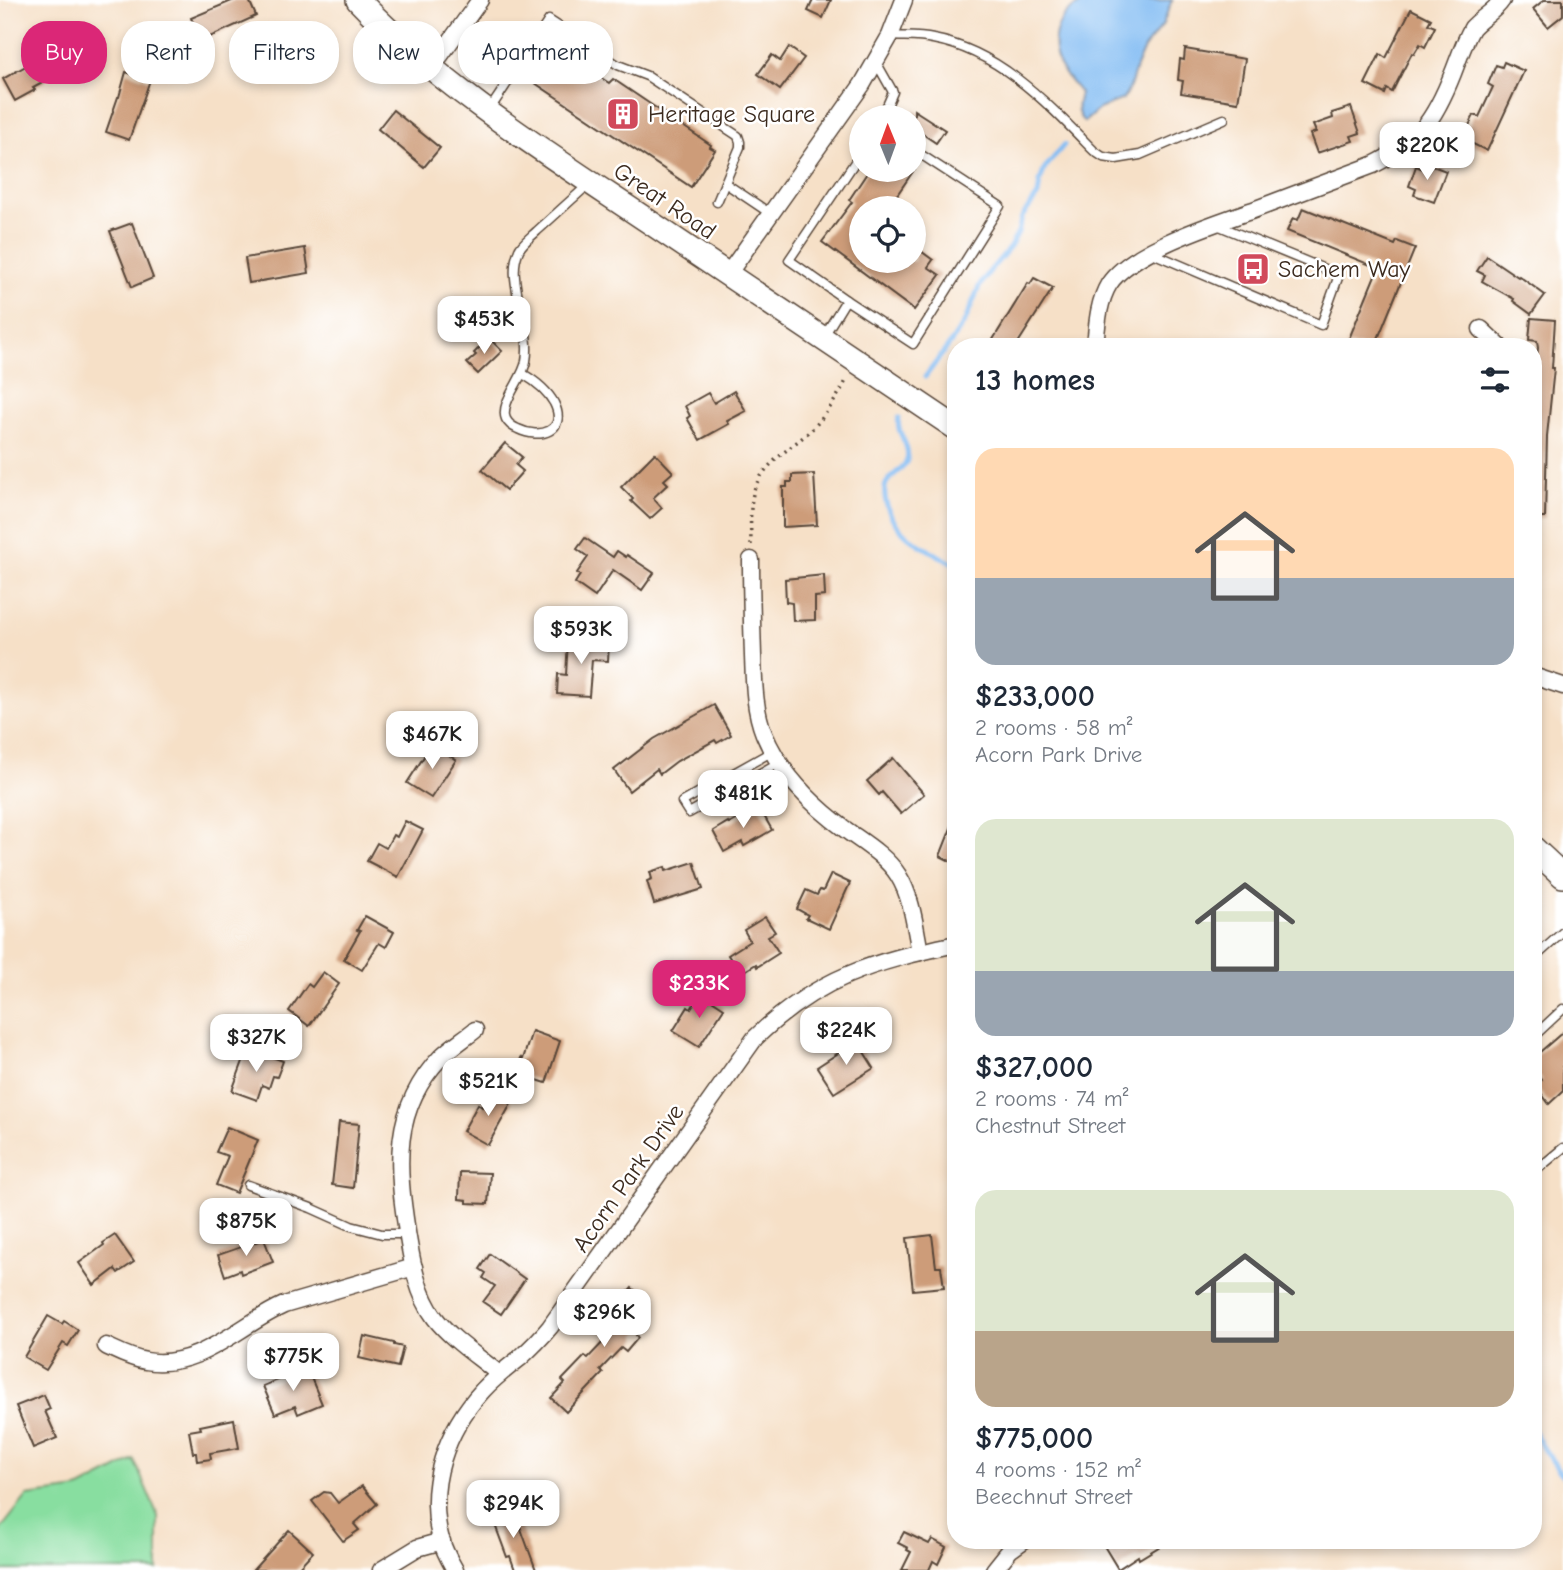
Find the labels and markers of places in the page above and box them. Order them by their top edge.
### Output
building icon: Heritage Square [604,95,642,133]
place label: Heritage Square [648,100,815,128]
pin: $220K [1378,122,1476,182]
bus stop icon: Sachem Way [1234,250,1272,288]
place label: Sachem Way [1278,255,1411,283]
pin: $453K [435,296,533,356]
pin: $593K [532,606,630,666]
pin: $467K [383,712,481,771]
pin: $481K [694,770,792,830]
pin: $233K [650,960,748,1020]
pin: $224K [797,1007,895,1067]
pin: $327K [207,1014,305,1074]
pin: $521K [439,1058,537,1118]
pin: $875K [197,1198,295,1258]
pin: $296K [555,1290,653,1349]
pin: $775K [244,1334,342,1393]
pin: $294K [464,1480,562,1540]

